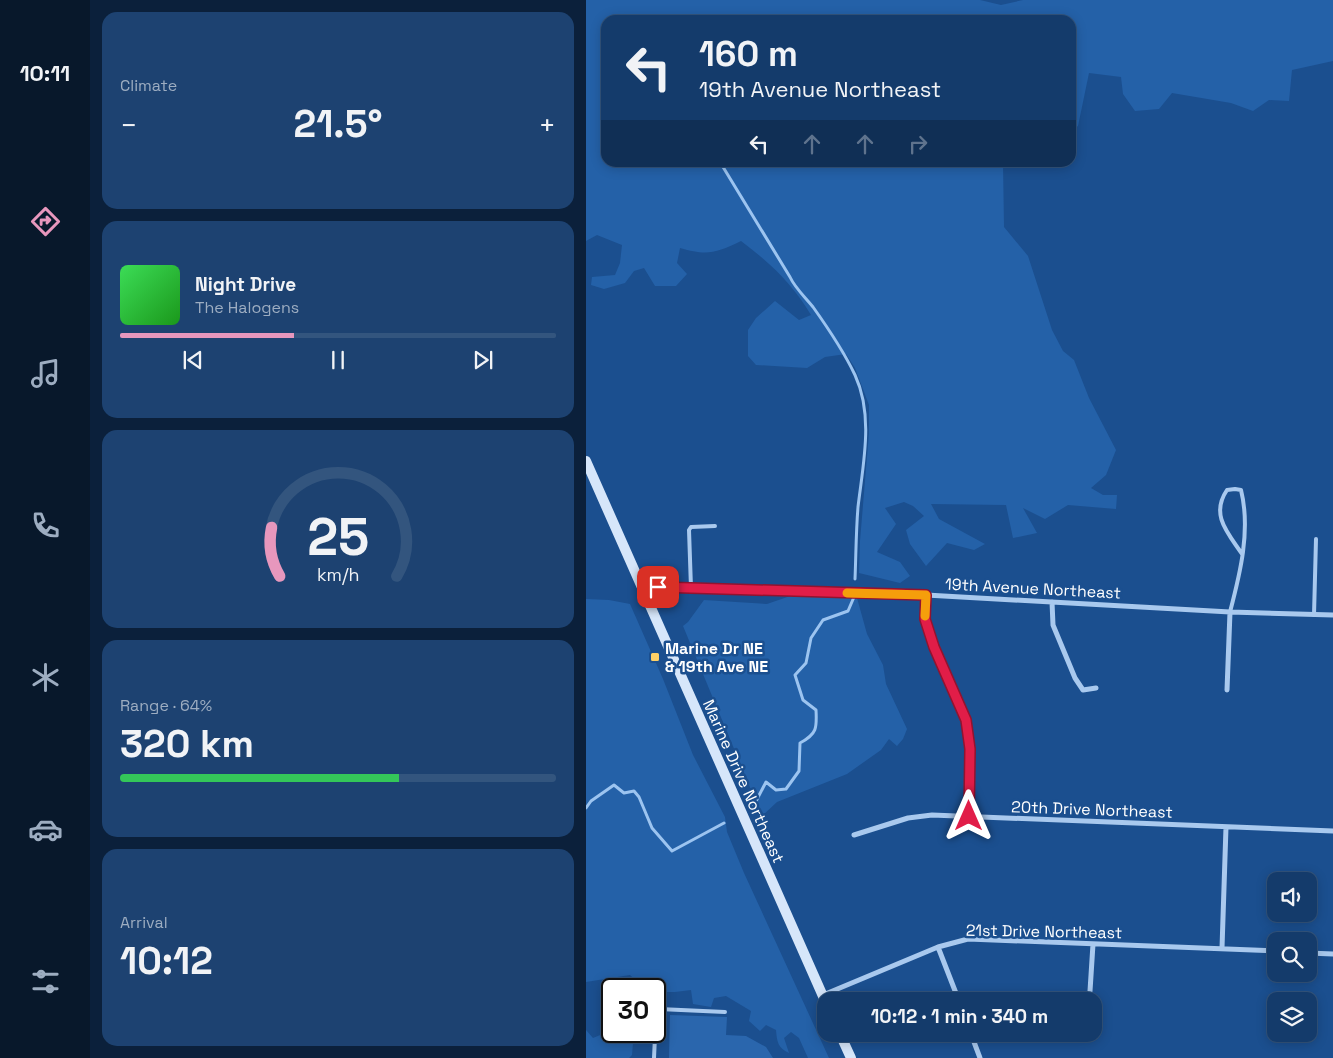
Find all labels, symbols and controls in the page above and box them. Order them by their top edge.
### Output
text: 160 m [699,32,798,76]
icon: left [616,35,681,100]
text: 10:11 [20,59,70,87]
text: Climate [120,75,177,96]
text: 19th Avenue Northeast [699,75,941,103]
text: 21.5° [294,100,382,148]
text: − [120,107,137,143]
text: + [539,107,556,143]
icon: left [745,130,773,158]
icon: ahead [798,130,826,158]
icon: ahead [851,130,879,158]
icon: right [904,130,932,158]
icon: directions [28,204,63,239]
text: Night Drive [195,272,296,297]
text: The Halogens [195,297,299,318]
icon: previous [179,346,207,374]
icon: pause [324,346,352,374]
icon: next [469,346,497,374]
icon: music [28,356,63,391]
text: 25 [307,504,369,570]
icon: phone [28,508,63,543]
text: km/h [317,563,359,586]
pin [637,566,679,608]
icon: arrive [644,573,672,601]
street label: 19th Avenue Northeast [944,573,1121,604]
place label: Marine Dr NE & 19th Ave NE [665,638,768,677]
marker: Marine Dr NE & 19th Ave NE [649,651,661,663]
icon: climate [28,660,63,695]
text: Range · 64% [120,695,212,716]
street label: Marine Drive Northeast [698,696,789,866]
text: 320 km [120,720,254,768]
position arrow [942,789,994,841]
street label: 20th Drive Northeast [1011,796,1173,823]
icon: car [28,812,63,847]
map controls [1267,872,1317,1042]
button: sound [1267,872,1317,922]
text: Arrival [120,912,168,933]
street label: 21st Drive Northeast [966,920,1122,943]
button: search [1267,932,1317,982]
text: 10:12 [120,937,213,985]
icon: filters [28,964,63,999]
speed limit sign: 30 [601,978,666,1043]
button: layers [1267,992,1317,1042]
text: 10:12 · 1 min · 340 m [871,1004,1048,1029]

